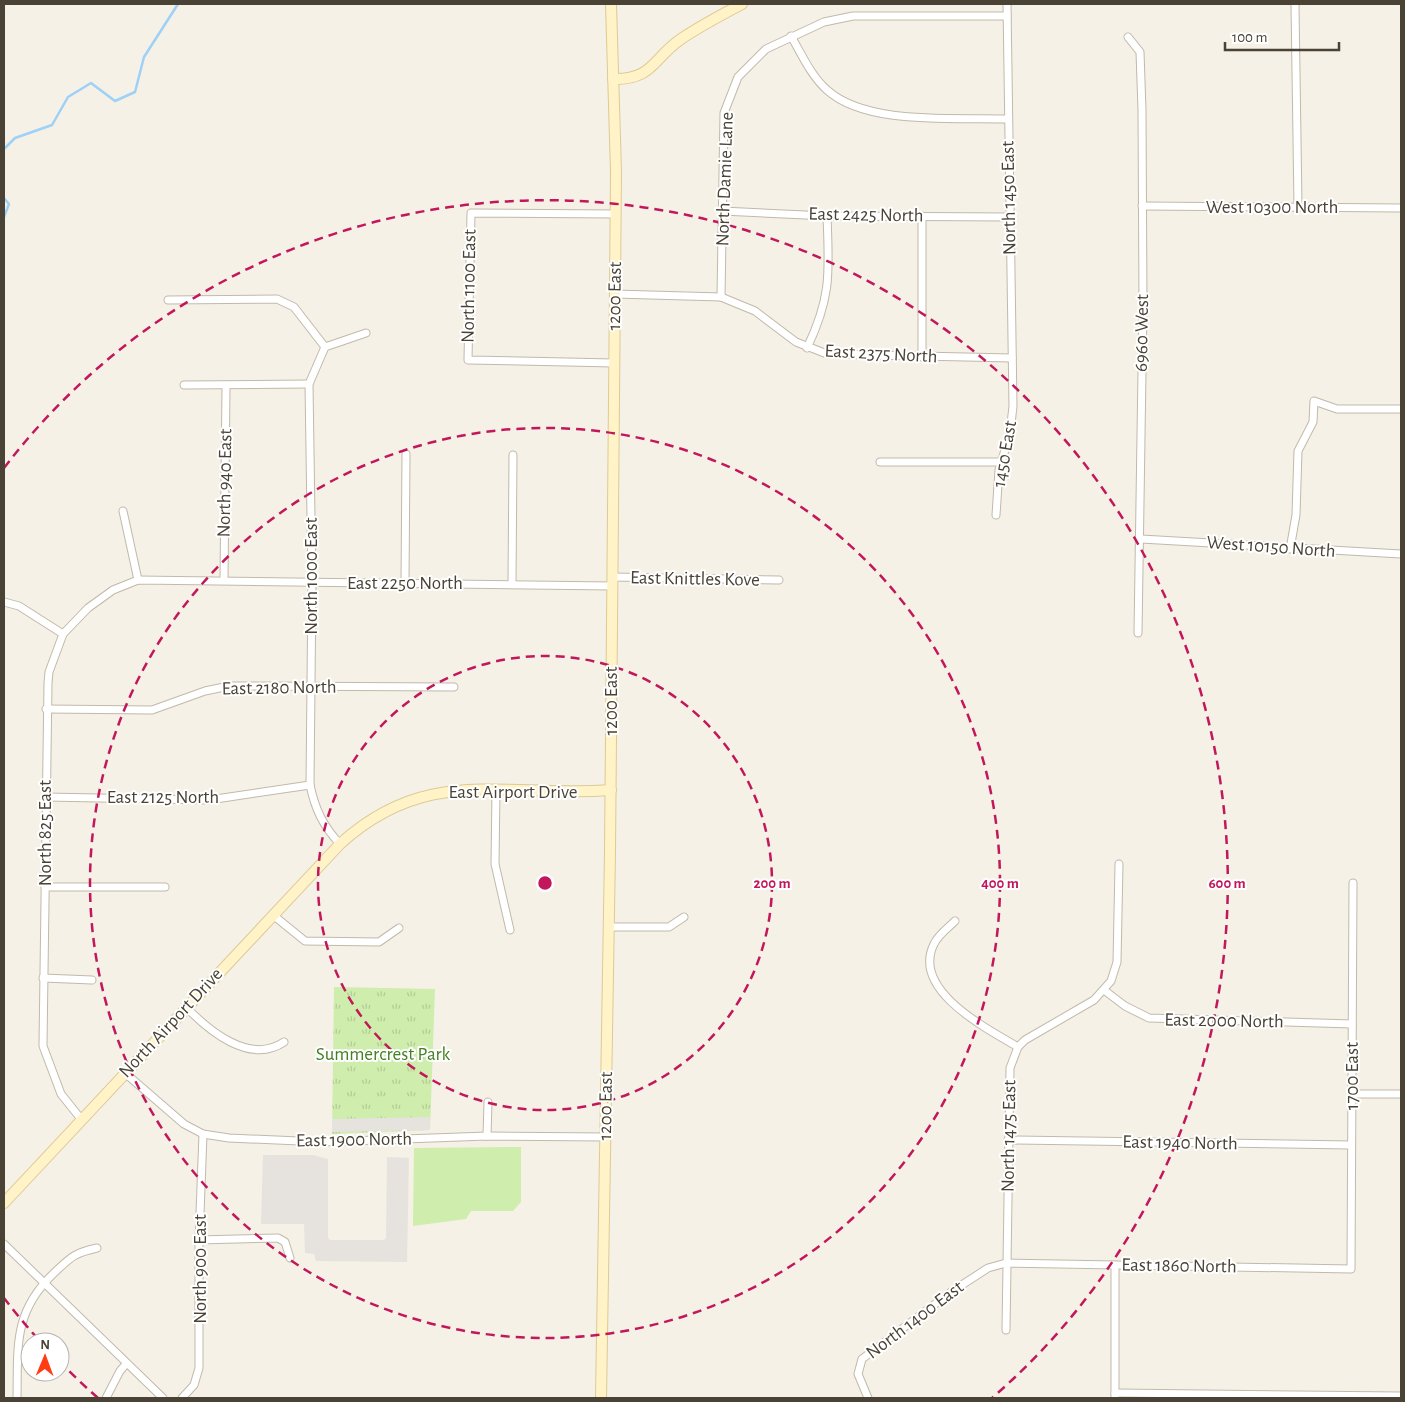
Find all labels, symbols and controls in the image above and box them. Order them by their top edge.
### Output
scale bar [1225,20,1339,52]
text: 100 m [1232,30,1267,45]
street label: North Damie Lane [713,111,737,247]
street label: North 1450 East [999,141,1019,255]
street label: West 10300 North [1206,198,1338,217]
street label: East 2425 North [808,204,924,226]
street label: North 1100 East [459,229,479,343]
street label: 1200 East [605,261,625,331]
street label: 6960 West [1132,294,1152,372]
street label: East 2375 North [824,342,938,366]
street label: 1450 East [990,419,1020,489]
street label: North 940 East [215,428,235,538]
street label: North 1000 East [302,517,321,635]
street label: West 10150 North [1206,533,1336,561]
street label: East Knittles Kove [630,568,760,590]
street label: East 2250 North [347,574,463,593]
street label: 1200 East [602,666,621,736]
street label: East 2180 North [221,677,337,699]
street label: North 825 East [36,780,55,886]
street label: East Airport Drive [448,783,578,802]
street label: East 2125 North [107,788,219,807]
centre of rings [536,874,554,892]
text: 200 m [753,876,791,891]
text: 400 m [981,876,1019,891]
text: 600 m [1208,876,1246,891]
street label: North Airport Drive [116,964,226,1082]
street label: East 2000 North [1164,1010,1284,1032]
street label: 1700 East [1343,1042,1362,1110]
park label: Summercrest Park [316,1045,451,1064]
street label: 1200 East [596,1071,616,1141]
street label: North 1475 East [999,1080,1019,1192]
street label: East 1900 North [296,1129,412,1151]
street label: East 1940 North [1122,1132,1238,1154]
street label: North 900 East [191,1214,210,1324]
street label: East 1860 North [1121,1255,1237,1277]
street label: North 1400 East [863,1277,967,1363]
north arrow [20,1332,70,1382]
text: N [40,1338,50,1352]

